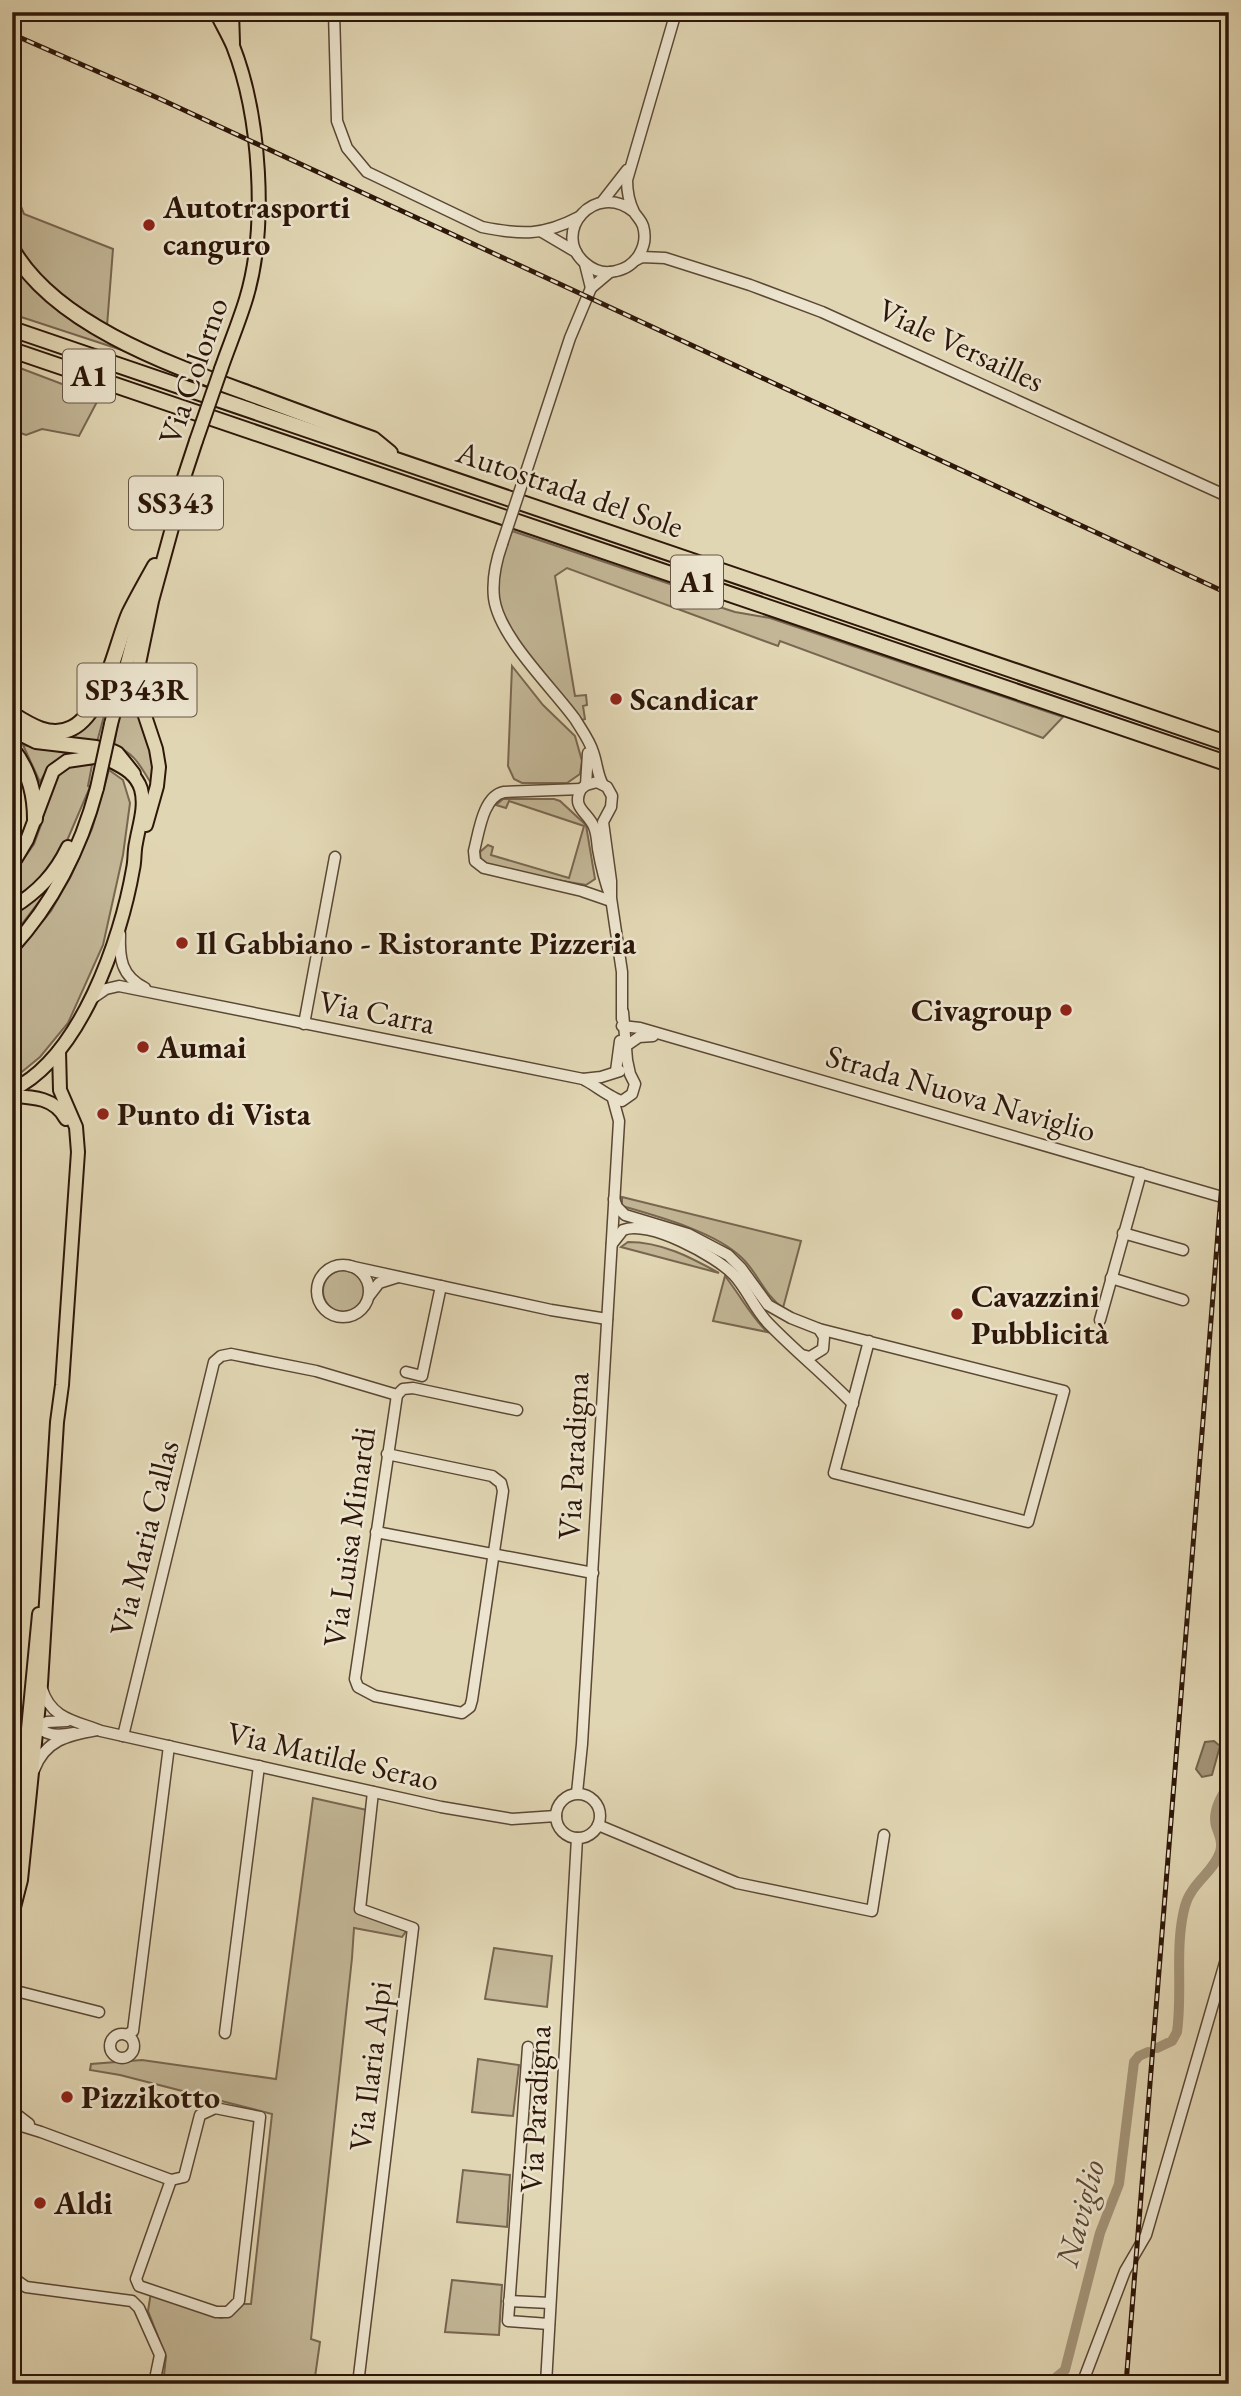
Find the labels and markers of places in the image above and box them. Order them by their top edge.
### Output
place label: Autotrasporti canguro [162,186,351,265]
marker: Autotrasporti canguro [141,217,157,233]
place label: Scandicar [630,678,759,720]
marker: Scandicar [608,691,624,707]
place label: Il Gabbiano - Ristorante Pizzeria [196,922,637,964]
marker: Il Gabbiano - Ristorante Pizzeria [174,935,190,951]
place label: Civagroup [911,989,1052,1031]
marker: Civagroup [1058,1002,1074,1018]
place label: Aumai [156,1026,247,1068]
marker: Aumai [135,1039,151,1055]
place label: Punto di Vista [117,1093,312,1135]
marker: Punto di Vista [95,1106,111,1122]
place label: Cavazzini Pubblicità [971,1275,1110,1354]
marker: Cavazzini Pubblicità [949,1306,965,1322]
place label: Pizzikotto [81,2076,220,2118]
marker: Pizzikotto [59,2089,75,2105]
place label: Aldi [53,2182,113,2224]
marker: Aldi [32,2195,48,2211]

